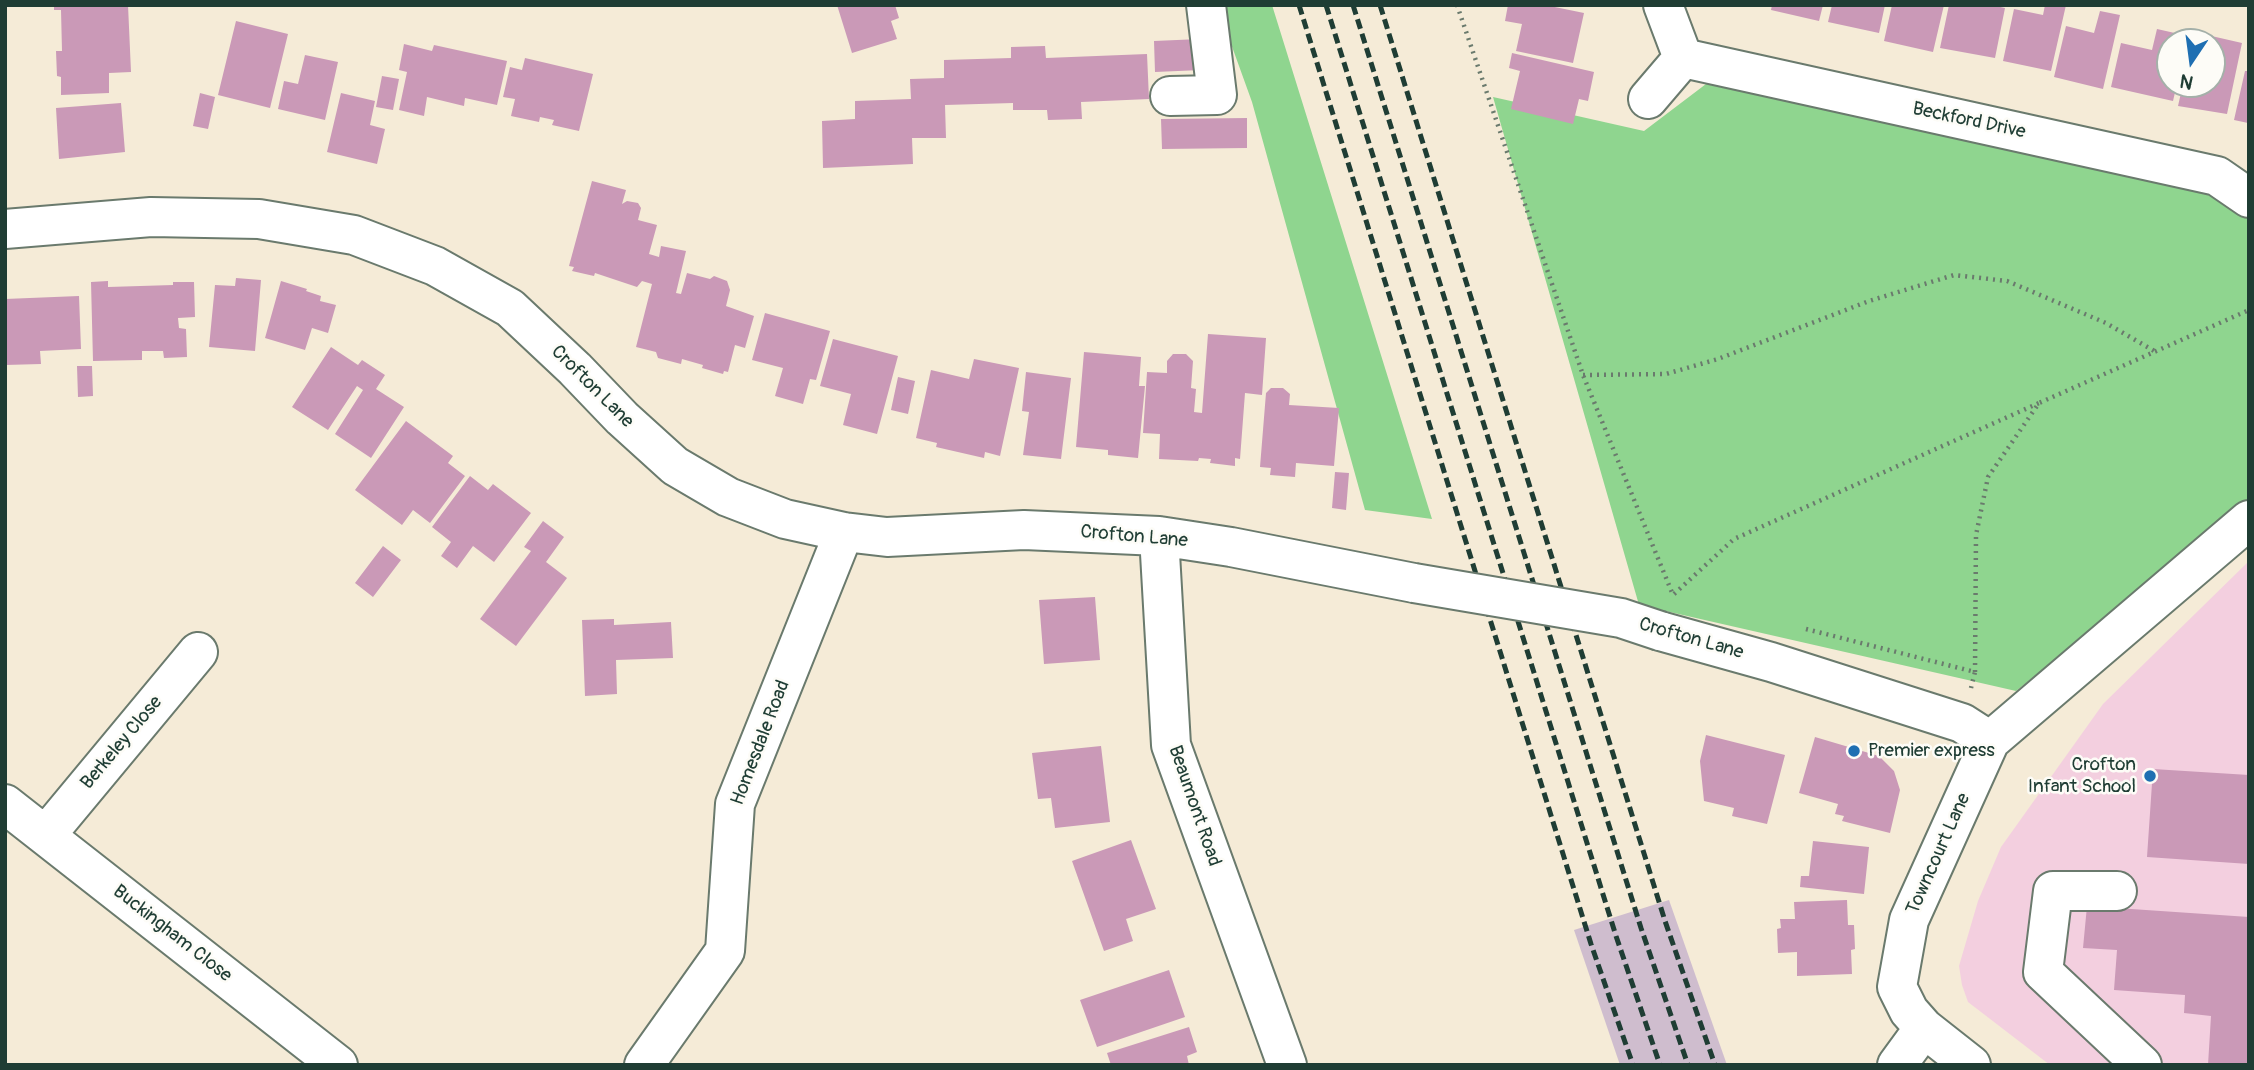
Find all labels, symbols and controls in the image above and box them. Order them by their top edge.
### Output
north arrow [2156,28,2226,98]
text: N [2178,68,2196,95]
street label: Beckford Drive [1910,98,2028,144]
street label: Crofton Lane [546,341,638,433]
street label: Crofton Lane [1079,521,1189,553]
street label: Crofton Lane [1636,613,1746,665]
street label: Homesdale Road [727,677,795,809]
street label: Berkeley Close [76,692,168,794]
place label: Premier express [1868,740,1995,762]
street label: Beaumont Road [1163,743,1225,869]
marker: Premier express [1846,743,1862,759]
place label: Crofton Infant School [2028,754,2136,798]
marker: Crofton Infant School [2142,768,2158,784]
street label: Towncourt Lane [1902,790,1976,918]
street label: Buckingham Close [108,880,236,988]

